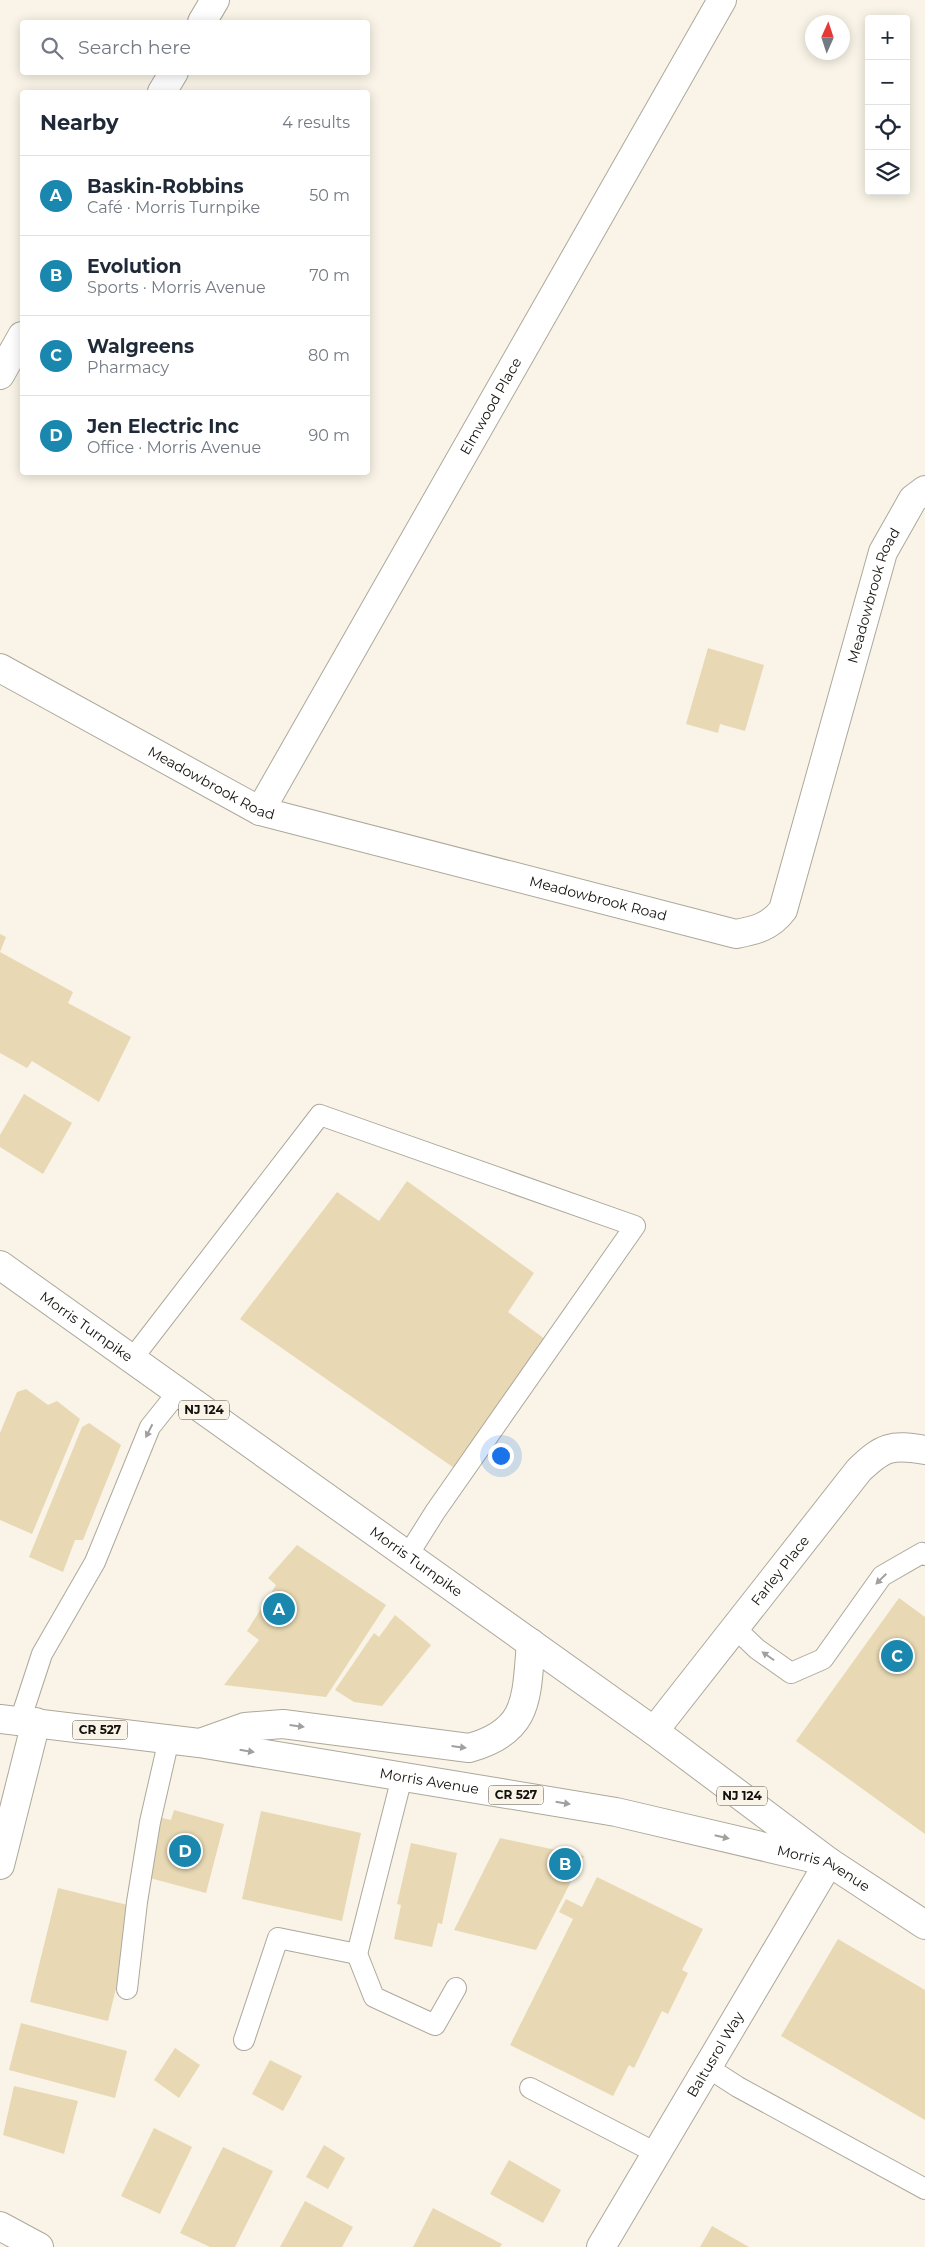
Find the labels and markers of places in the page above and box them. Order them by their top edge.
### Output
pin: A [263,1590,295,1628]
pin: C [881,1637,913,1675]
pin: D [169,1832,201,1870]
pin: B [549,1845,581,1883]

